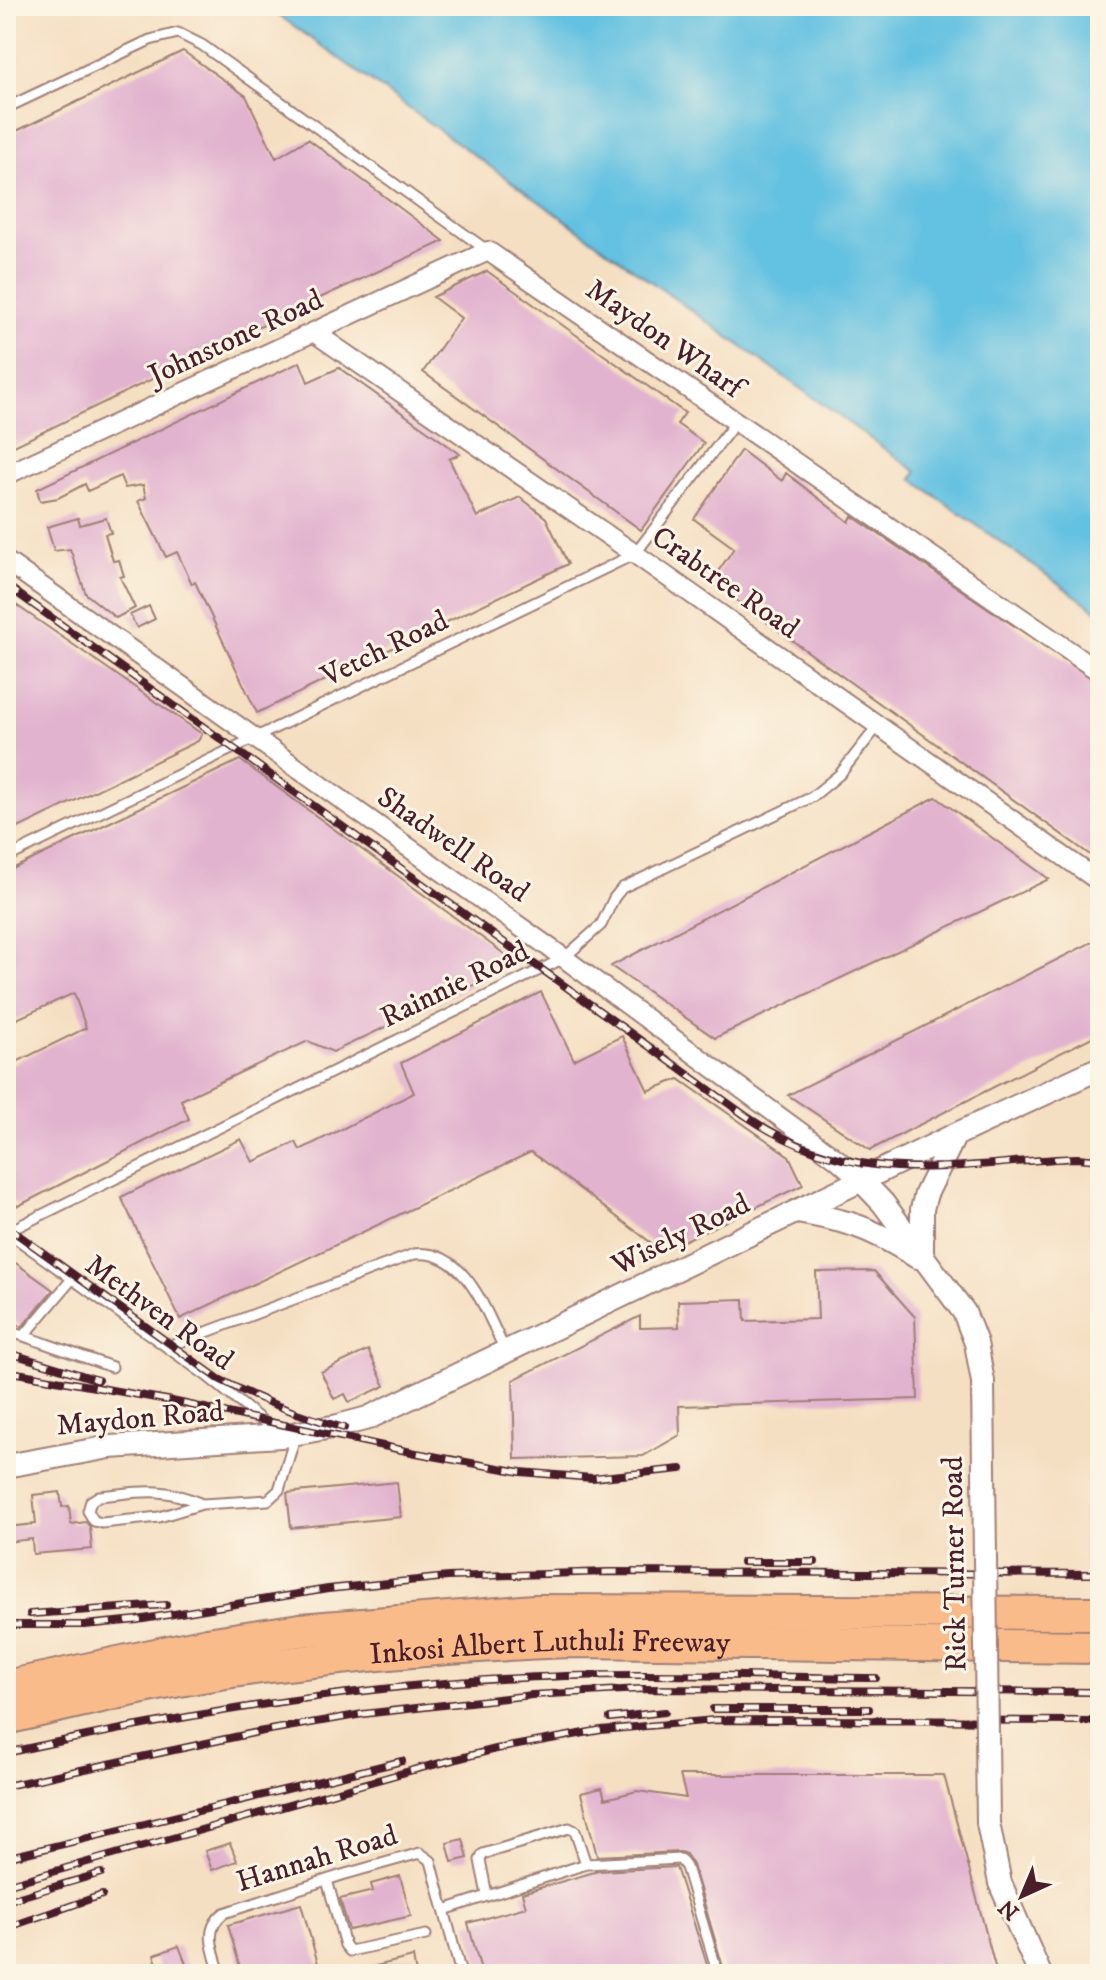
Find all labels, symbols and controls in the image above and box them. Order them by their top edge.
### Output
street label: Maydon Wharf [578,271,753,409]
street label: Johnstone Road [140,281,329,396]
street label: Crabtree Road [644,519,806,647]
street label: Vetch Road [315,602,455,696]
street label: Shadwell Road [370,779,536,911]
street label: Rainnie Road [375,933,535,1037]
street label: Wisely Road [605,1186,756,1285]
street label: Methven Road [78,1247,240,1379]
street label: Maydon Road [55,1393,225,1445]
street label: Rick Turner Road [935,1456,975,1672]
street label: Inkosi Albert Luthuli Freeway [368,1622,731,1673]
street label: Hannah Road [232,1817,402,1901]
north arrow [982,1856,1062,1936]
text: N [993,1893,1025,1925]

